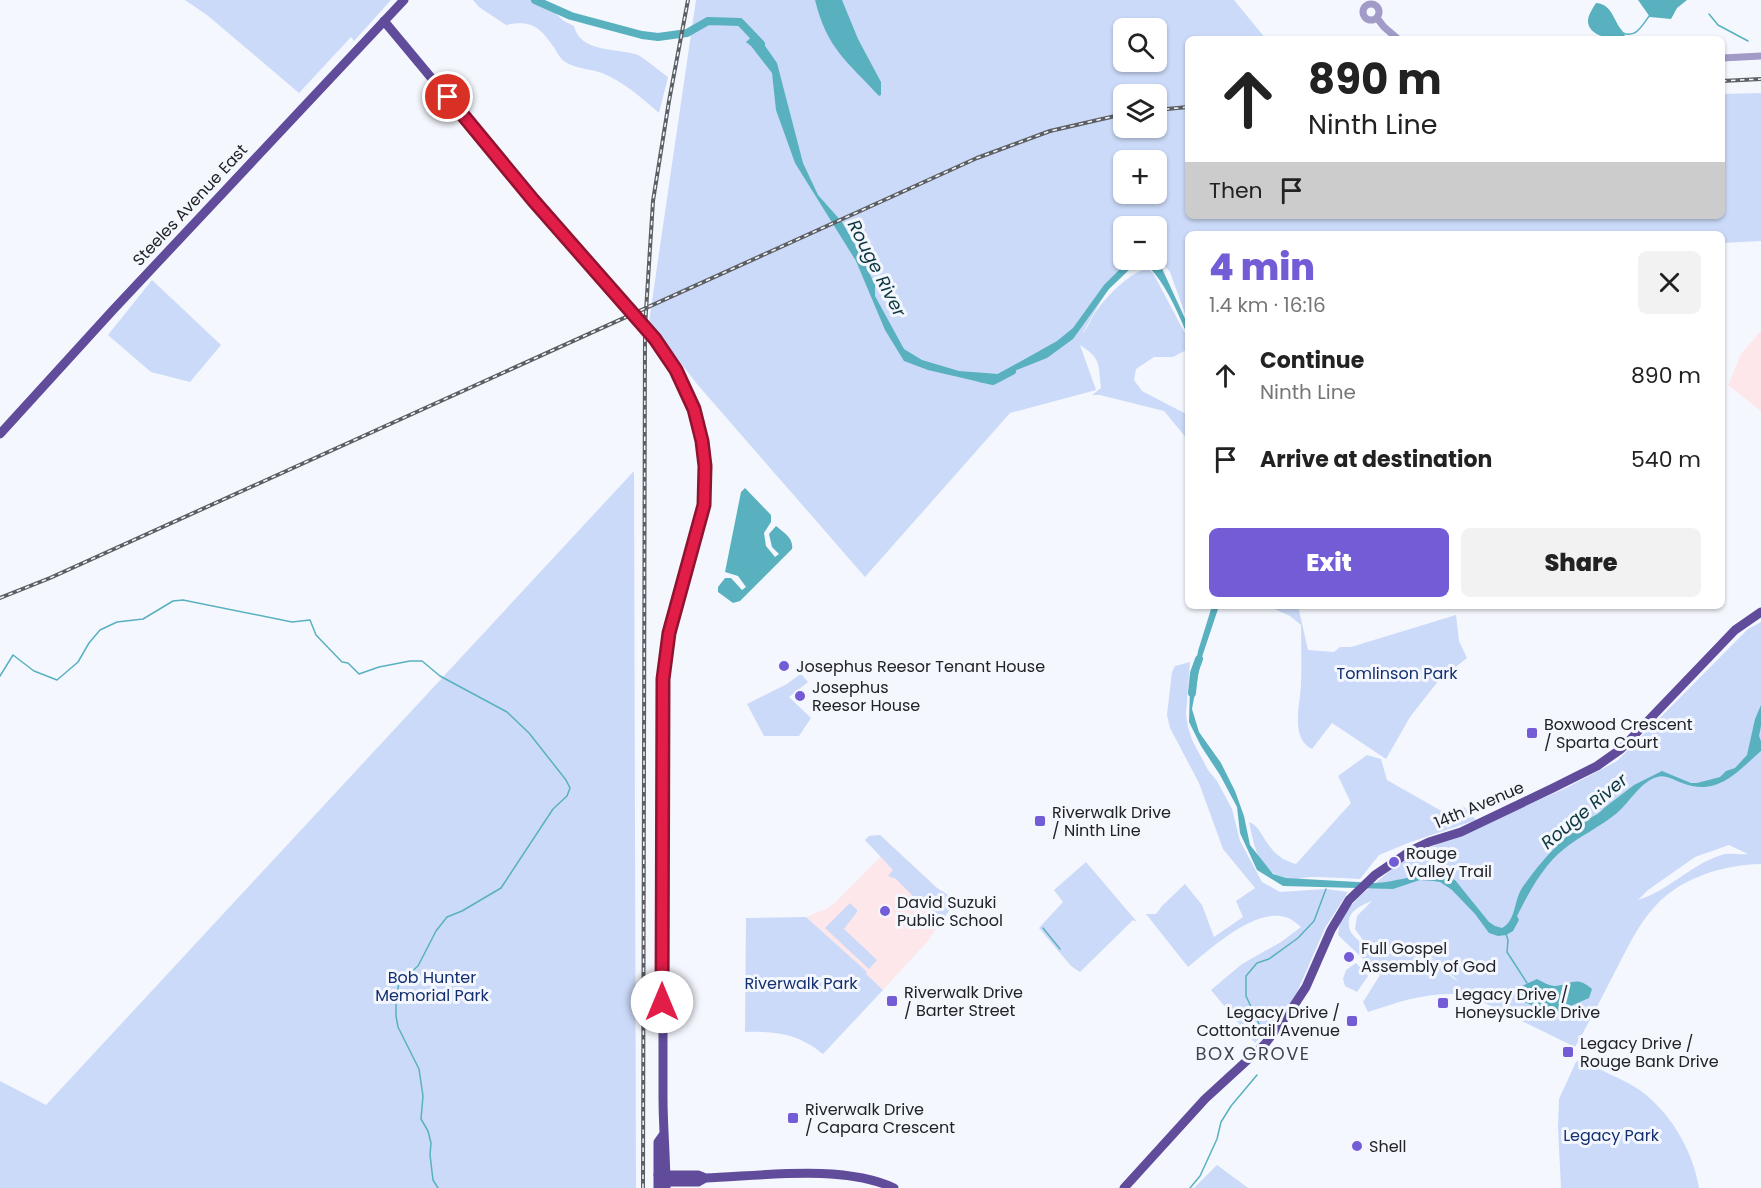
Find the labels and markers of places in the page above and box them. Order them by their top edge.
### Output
pin [422,71,473,122]
place label: Josephus Reesor Tenant House [796,655,1045,678]
marker: Josephus Reesor Tenant House [777,659,791,673]
place label: Josephus Reesor House [812,676,920,717]
marker: Josephus Reesor House [793,689,807,703]
place label: Boxwood Crescent / Sparta Court [1544,713,1693,754]
marker: Boxwood Crescent / Sparta Court [1525,726,1539,740]
place label: Riverwalk Drive / Ninth Line [1052,801,1171,842]
marker: Riverwalk Drive / Ninth Line [1033,814,1047,828]
place label: Rouge Valley Trail [1406,842,1492,883]
marker: Rouge Valley Trail [1387,855,1401,869]
place label: David Suzuki Public School [897,891,1003,932]
marker: David Suzuki Public School [878,904,892,918]
place label: Full Gospel Assembly of God [1361,937,1496,978]
marker: Full Gospel Assembly of God [1342,950,1356,964]
place label: Riverwalk Drive / Barter Street [904,981,1023,1022]
place label: Legacy Drive / Honeysuckle Drive [1455,983,1600,1024]
marker: Riverwalk Drive / Barter Street [885,994,899,1008]
marker: Legacy Drive / Honeysuckle Drive [1436,996,1450,1010]
place label: Legacy Drive / Cottontail Avenue [1196,1001,1340,1042]
marker: Legacy Drive / Cottontail Avenue [1345,1014,1359,1028]
place label: Legacy Drive / Rouge Bank Drive [1580,1032,1719,1073]
marker: Legacy Drive / Rouge Bank Drive [1561,1045,1575,1059]
place label: Riverwalk Drive / Capara Crescent [805,1098,955,1139]
marker: Riverwalk Drive / Capara Crescent [786,1111,800,1125]
place label: Shell [1369,1135,1406,1158]
marker: Shell [1350,1139,1364,1153]

